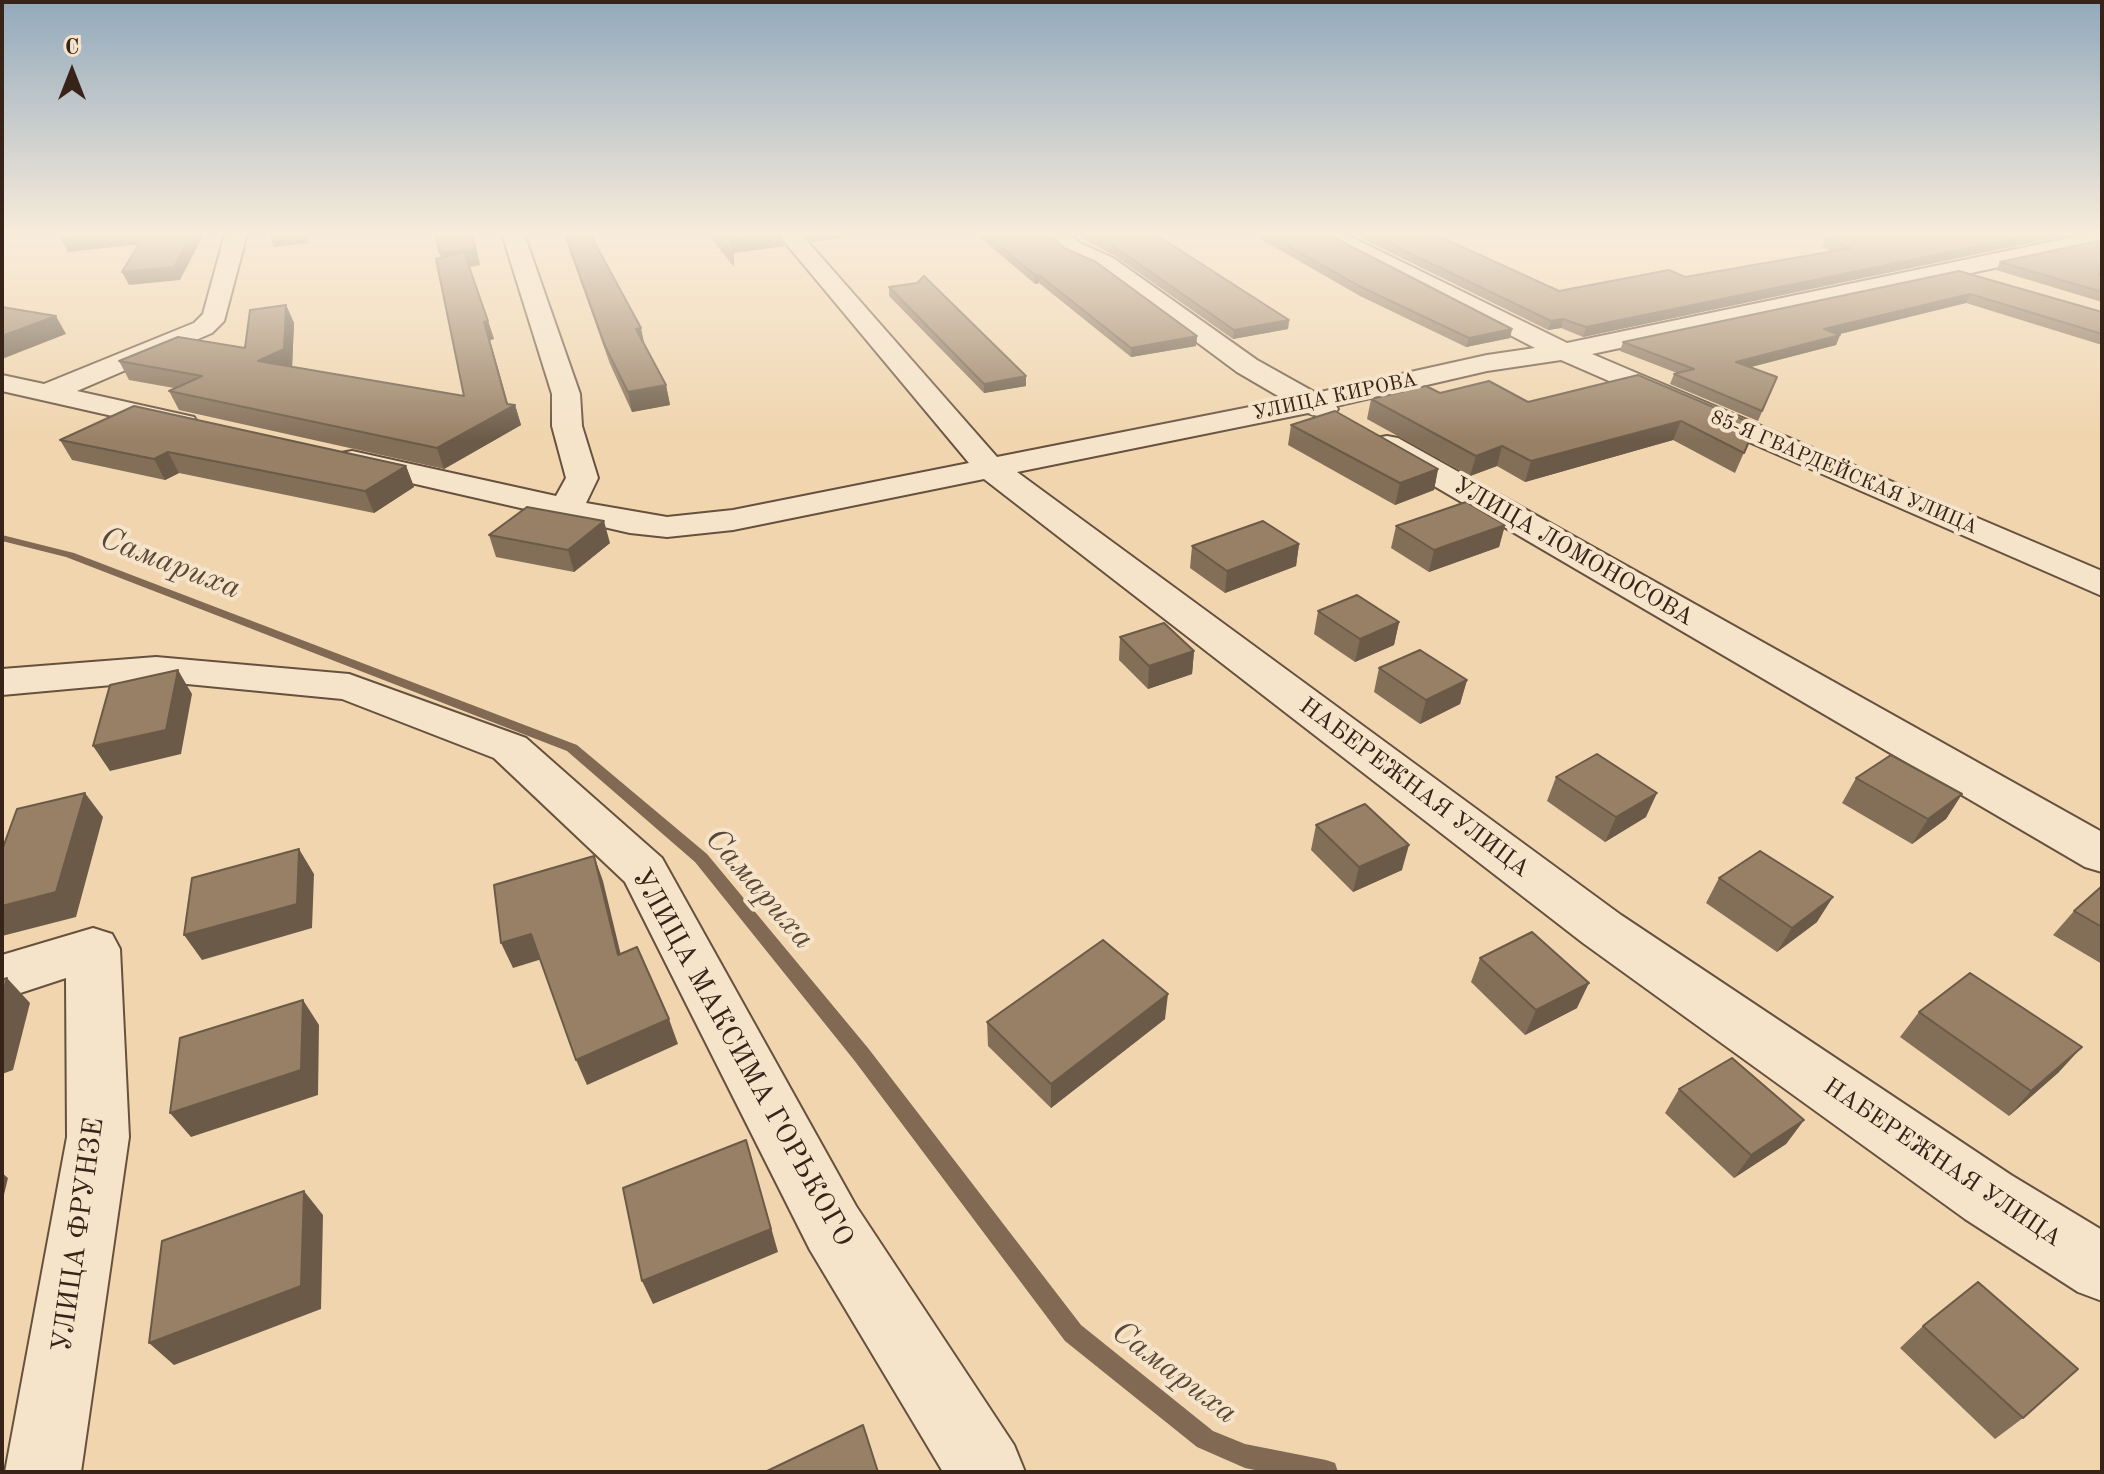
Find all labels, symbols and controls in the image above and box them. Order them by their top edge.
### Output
north arrow [32,32,112,112]
text: С [65,37,79,59]
street label: УЛИЦА КИРОВА [1251,368,1419,426]
street label: 85-Я ГВАРДЕЙСКАЯ УЛИЦА [1707,406,1981,540]
street label: УЛИЦА ЛОМОНОСОВА [1448,471,1698,633]
water label: Самариха [94,520,246,608]
street label: НАБЕРЕЖНАЯ УЛИЦА [1293,692,1535,884]
water label: Самариха [696,821,822,957]
street label: УЛИЦА МАКСИМА ГОРЬКОГО [624,863,860,1253]
street label: НАБЕРЕЖНАЯ УЛИЦА [1817,1073,2067,1253]
street label: УЛИЦА ФРУНЗЕ [46,1116,112,1354]
water label: Самариха [1103,1313,1245,1433]

